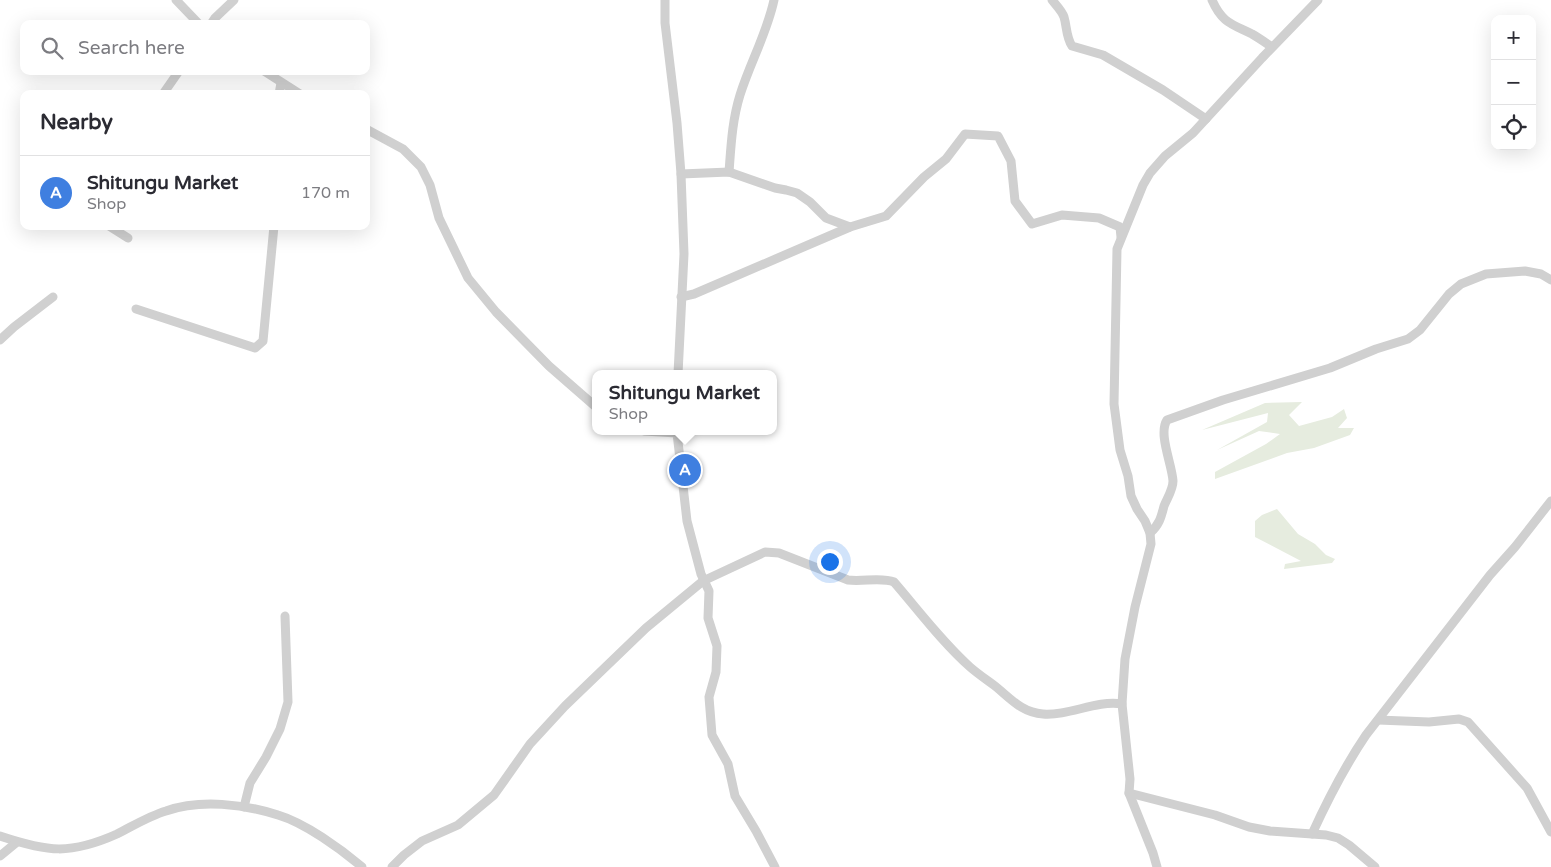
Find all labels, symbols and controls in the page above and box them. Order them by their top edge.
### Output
map controls [1491,15,1536,150]
button: + [1491,15,1536,60]
search box [20,20,370,75]
icon: search [38,34,66,62]
text: Search here [78,37,185,59]
button: − [1491,60,1536,105]
button: locate [1491,105,1536,150]
text: Nearby [40,110,113,135]
text: Shitungu Market [87,172,238,194]
text: A [50,183,62,203]
text: 170 m [301,183,350,203]
text: Shop [87,194,126,214]
popup [592,370,777,435]
text: Shitungu Market [609,382,760,404]
text: Shop [609,404,648,424]
pin: A [669,451,701,489]
your location [817,549,843,575]

